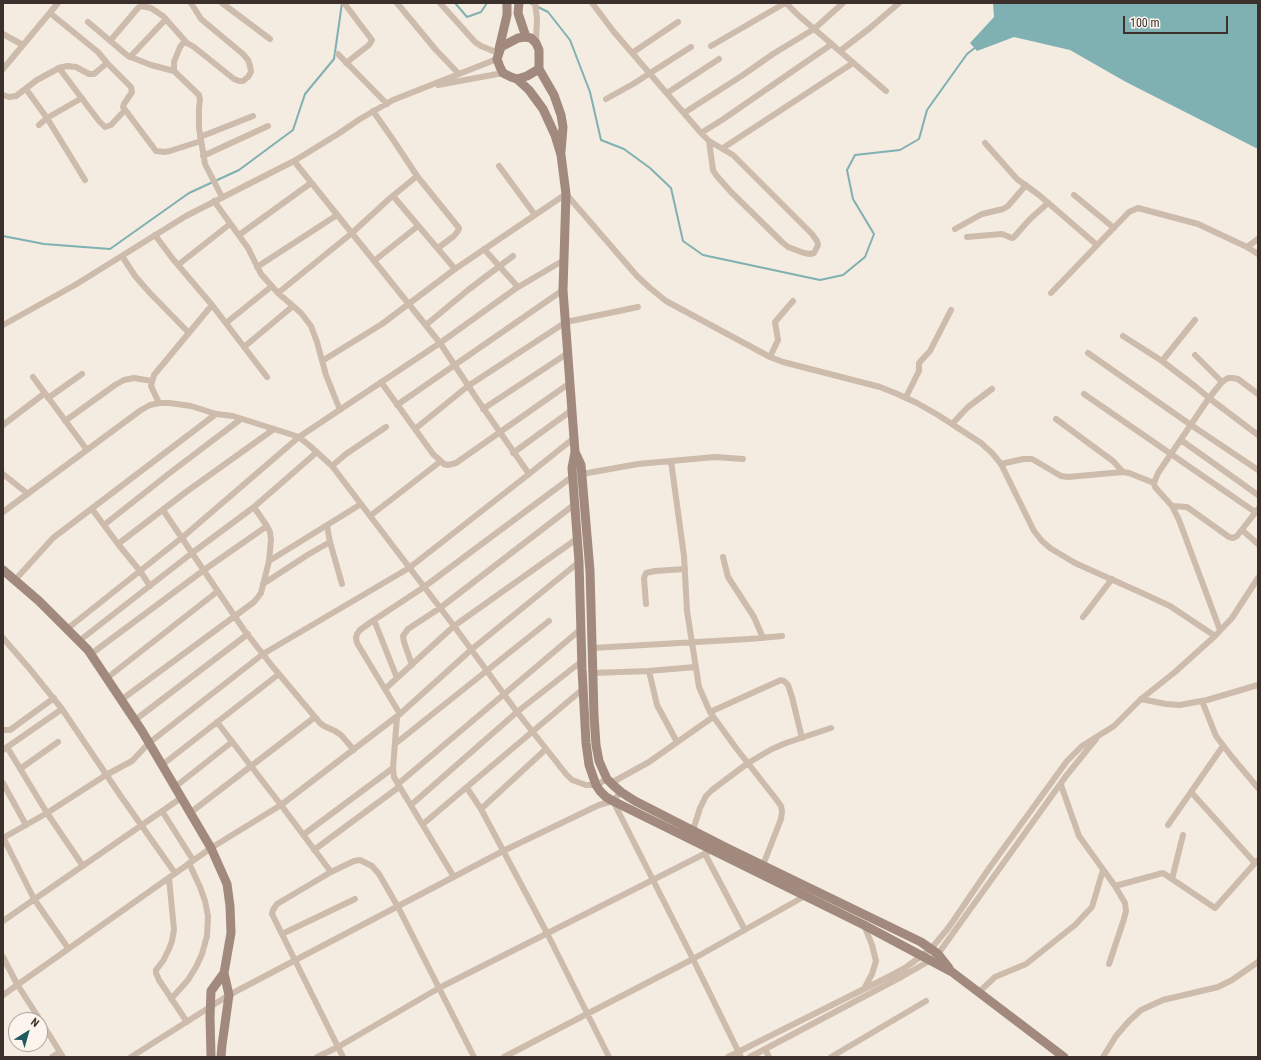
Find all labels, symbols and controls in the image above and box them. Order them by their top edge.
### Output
scale bar [1125,8,1230,34]
text: 100 m [1130,16,1160,30]
north arrow [8,1012,48,1052]
text: N [28,1016,42,1030]

